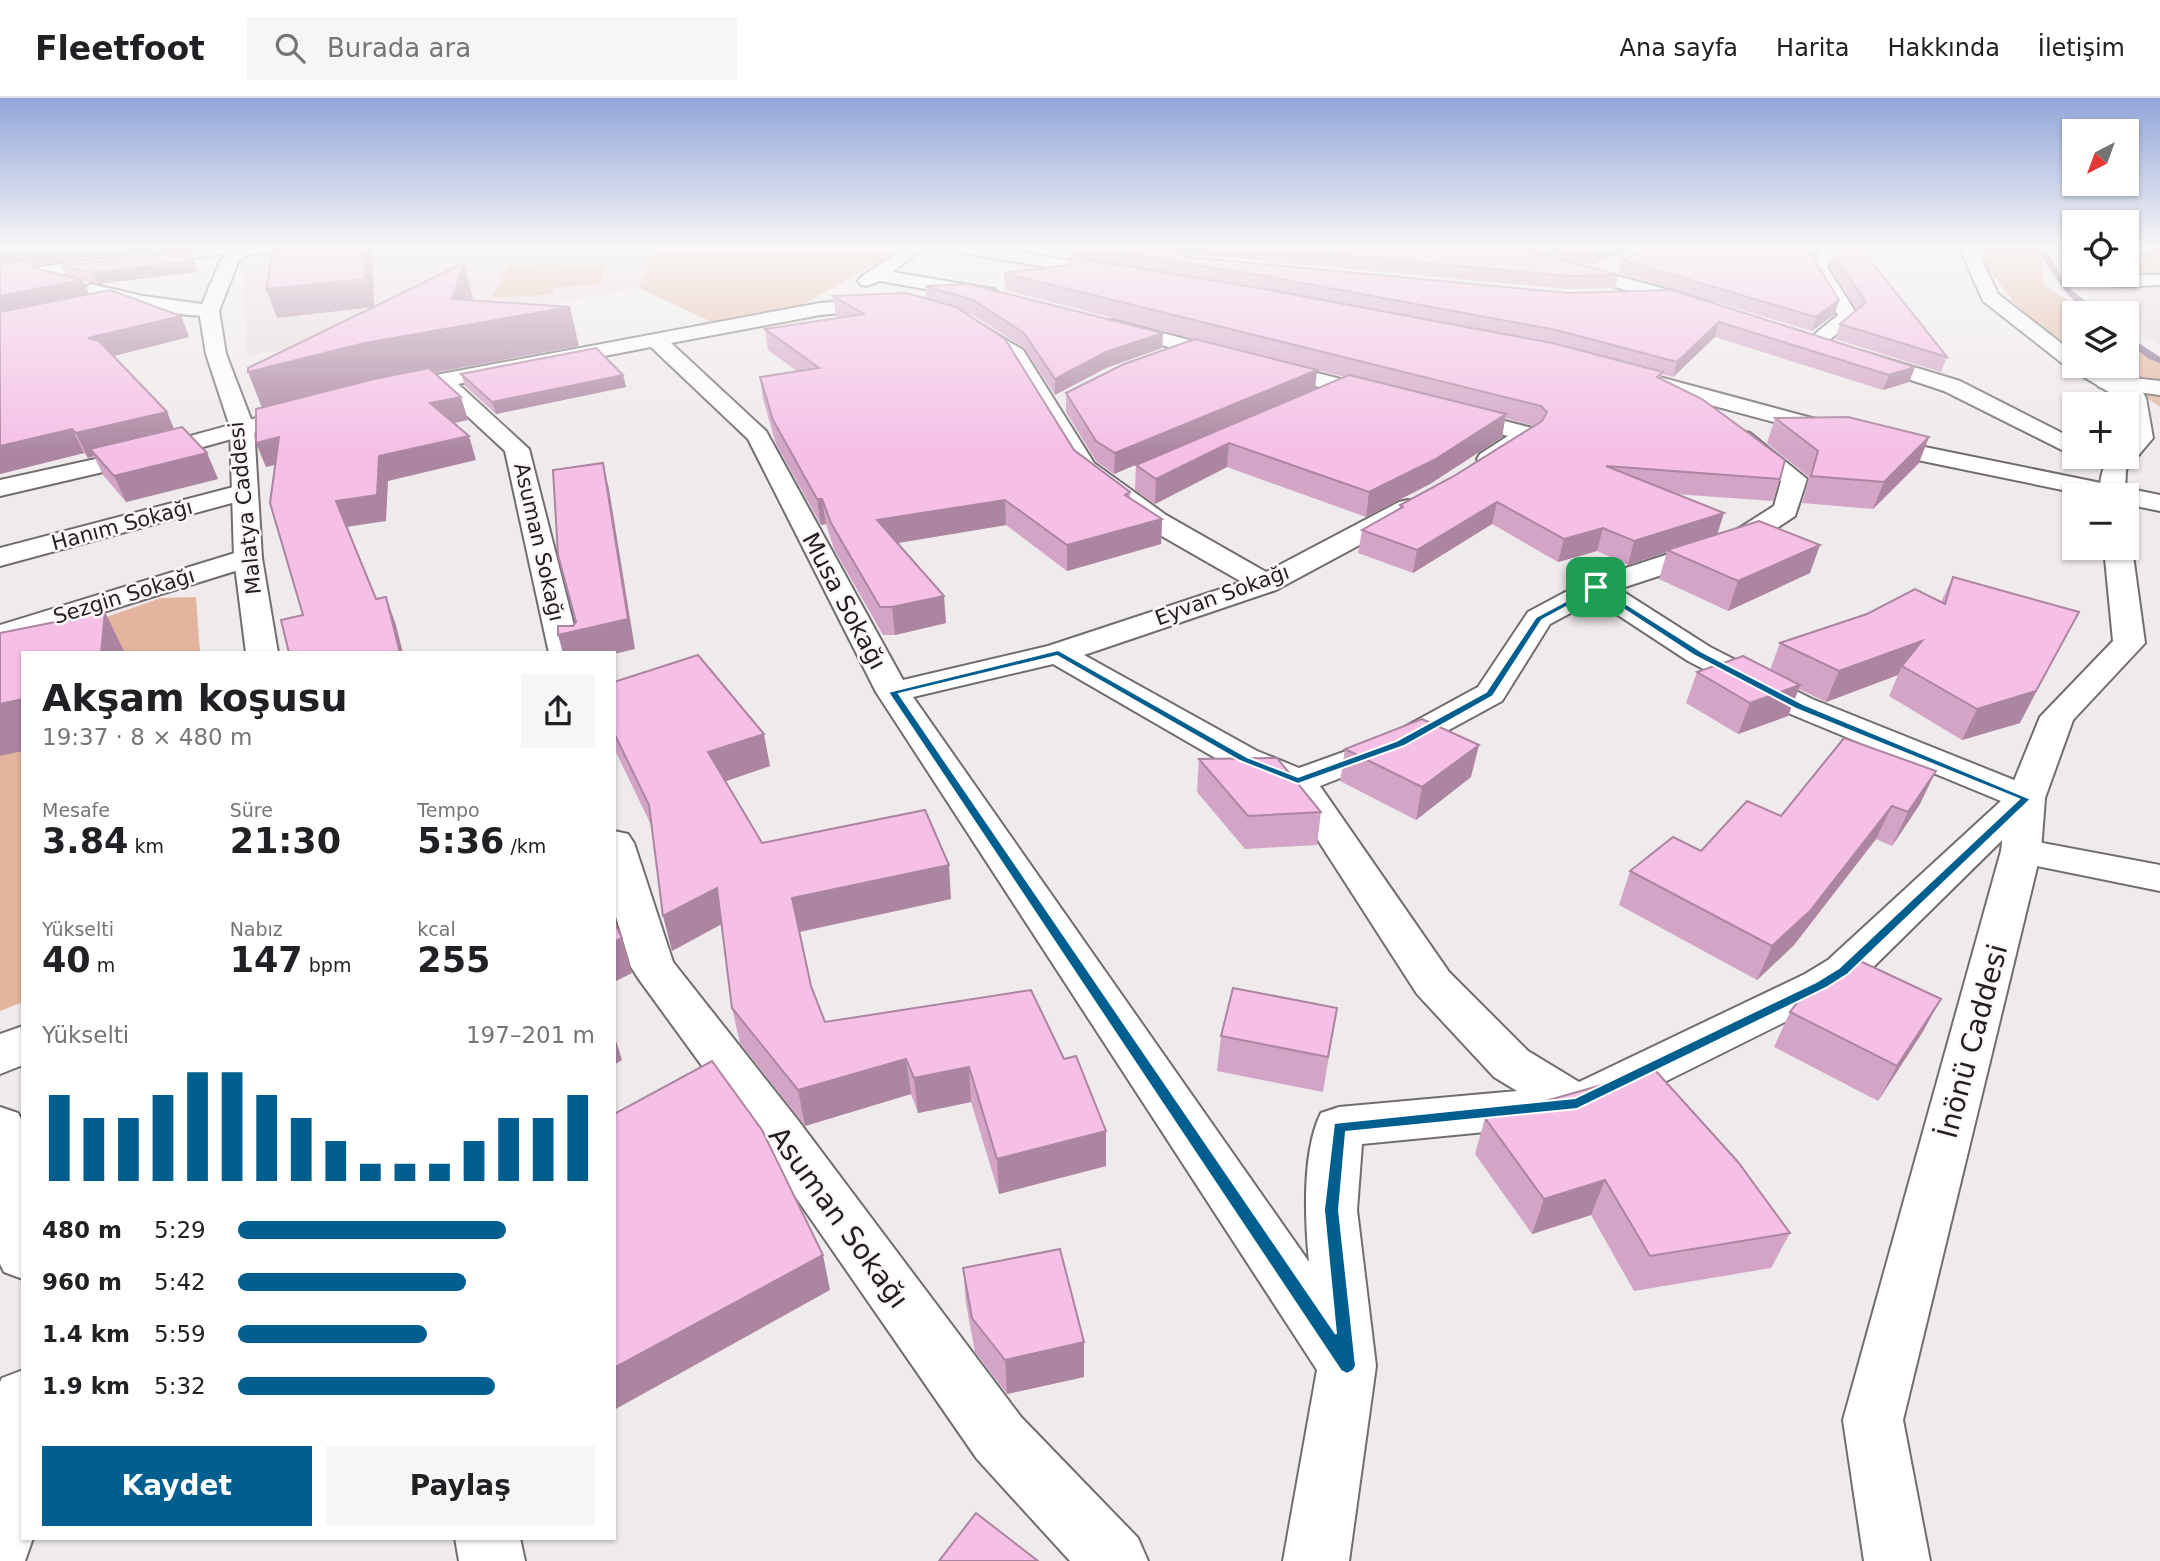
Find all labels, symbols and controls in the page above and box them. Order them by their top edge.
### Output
search box [247,17,737,80]
text: Fleetfoot [35,29,205,68]
icon: search [271,29,309,67]
text: Burada ara [327,33,471,63]
text: Ana sayfa [1620,34,1738,62]
text: Harita [1776,34,1849,62]
text: Hakkında [1887,34,2000,62]
text: İletişim [2038,34,2125,62]
north arrow [2062,119,2138,196]
map controls [2062,119,2139,560]
button: locate [2062,210,2139,287]
button: layers [2062,301,2139,378]
button: + [2062,392,2139,469]
street label: Malatya Caddesi [224,420,266,596]
street label: Asuman Sokağı [509,460,569,624]
button: − [2062,483,2139,560]
street label: Hanım Sokağı [49,495,195,555]
street label: Musa Sokağı [796,528,892,674]
pin [1566,557,1626,617]
street label: Eyvan Sokağı [1152,560,1292,630]
street label: Sezgin Sokağı [50,563,198,629]
icon: arrive [1577,568,1615,606]
button: share [521,674,595,748]
text: Akşam koşusu [42,676,347,720]
text: 19:37 · 8 × 480 m [42,724,252,750]
text: Mesafe [42,799,110,821]
text: Süre [230,799,273,821]
text: Tempo [417,799,480,821]
text: 3.84 [42,821,128,861]
text: 21:30 [230,821,341,861]
text: 5:36 [417,821,504,861]
text: km [128,835,164,857]
text: /km [504,835,546,857]
text: Yükselti [42,918,114,940]
text: Nabız [230,918,283,940]
text: kcal [417,918,456,940]
text: 40 [42,940,91,980]
text: 147 [230,940,303,980]
text: 255 [417,940,490,980]
street label: İnönü Caddesi [1931,941,2014,1142]
text: m [91,954,115,976]
text: bpm [303,954,351,976]
text: Yükselti [42,1022,129,1048]
text: 197–201 m [466,1022,595,1048]
street label: Asuman Sokağı [762,1120,915,1314]
text: 480 m [42,1217,122,1243]
text: 5:29 [154,1217,206,1243]
text: 960 m [42,1269,122,1295]
text: 5:42 [154,1269,206,1295]
text: 1.4 km [42,1321,130,1347]
text: 5:59 [154,1321,206,1347]
text: 1.9 km [42,1373,130,1399]
text: 5:32 [154,1373,206,1399]
button: Kaydet [42,1446,312,1526]
button: Paylaş [326,1446,595,1526]

